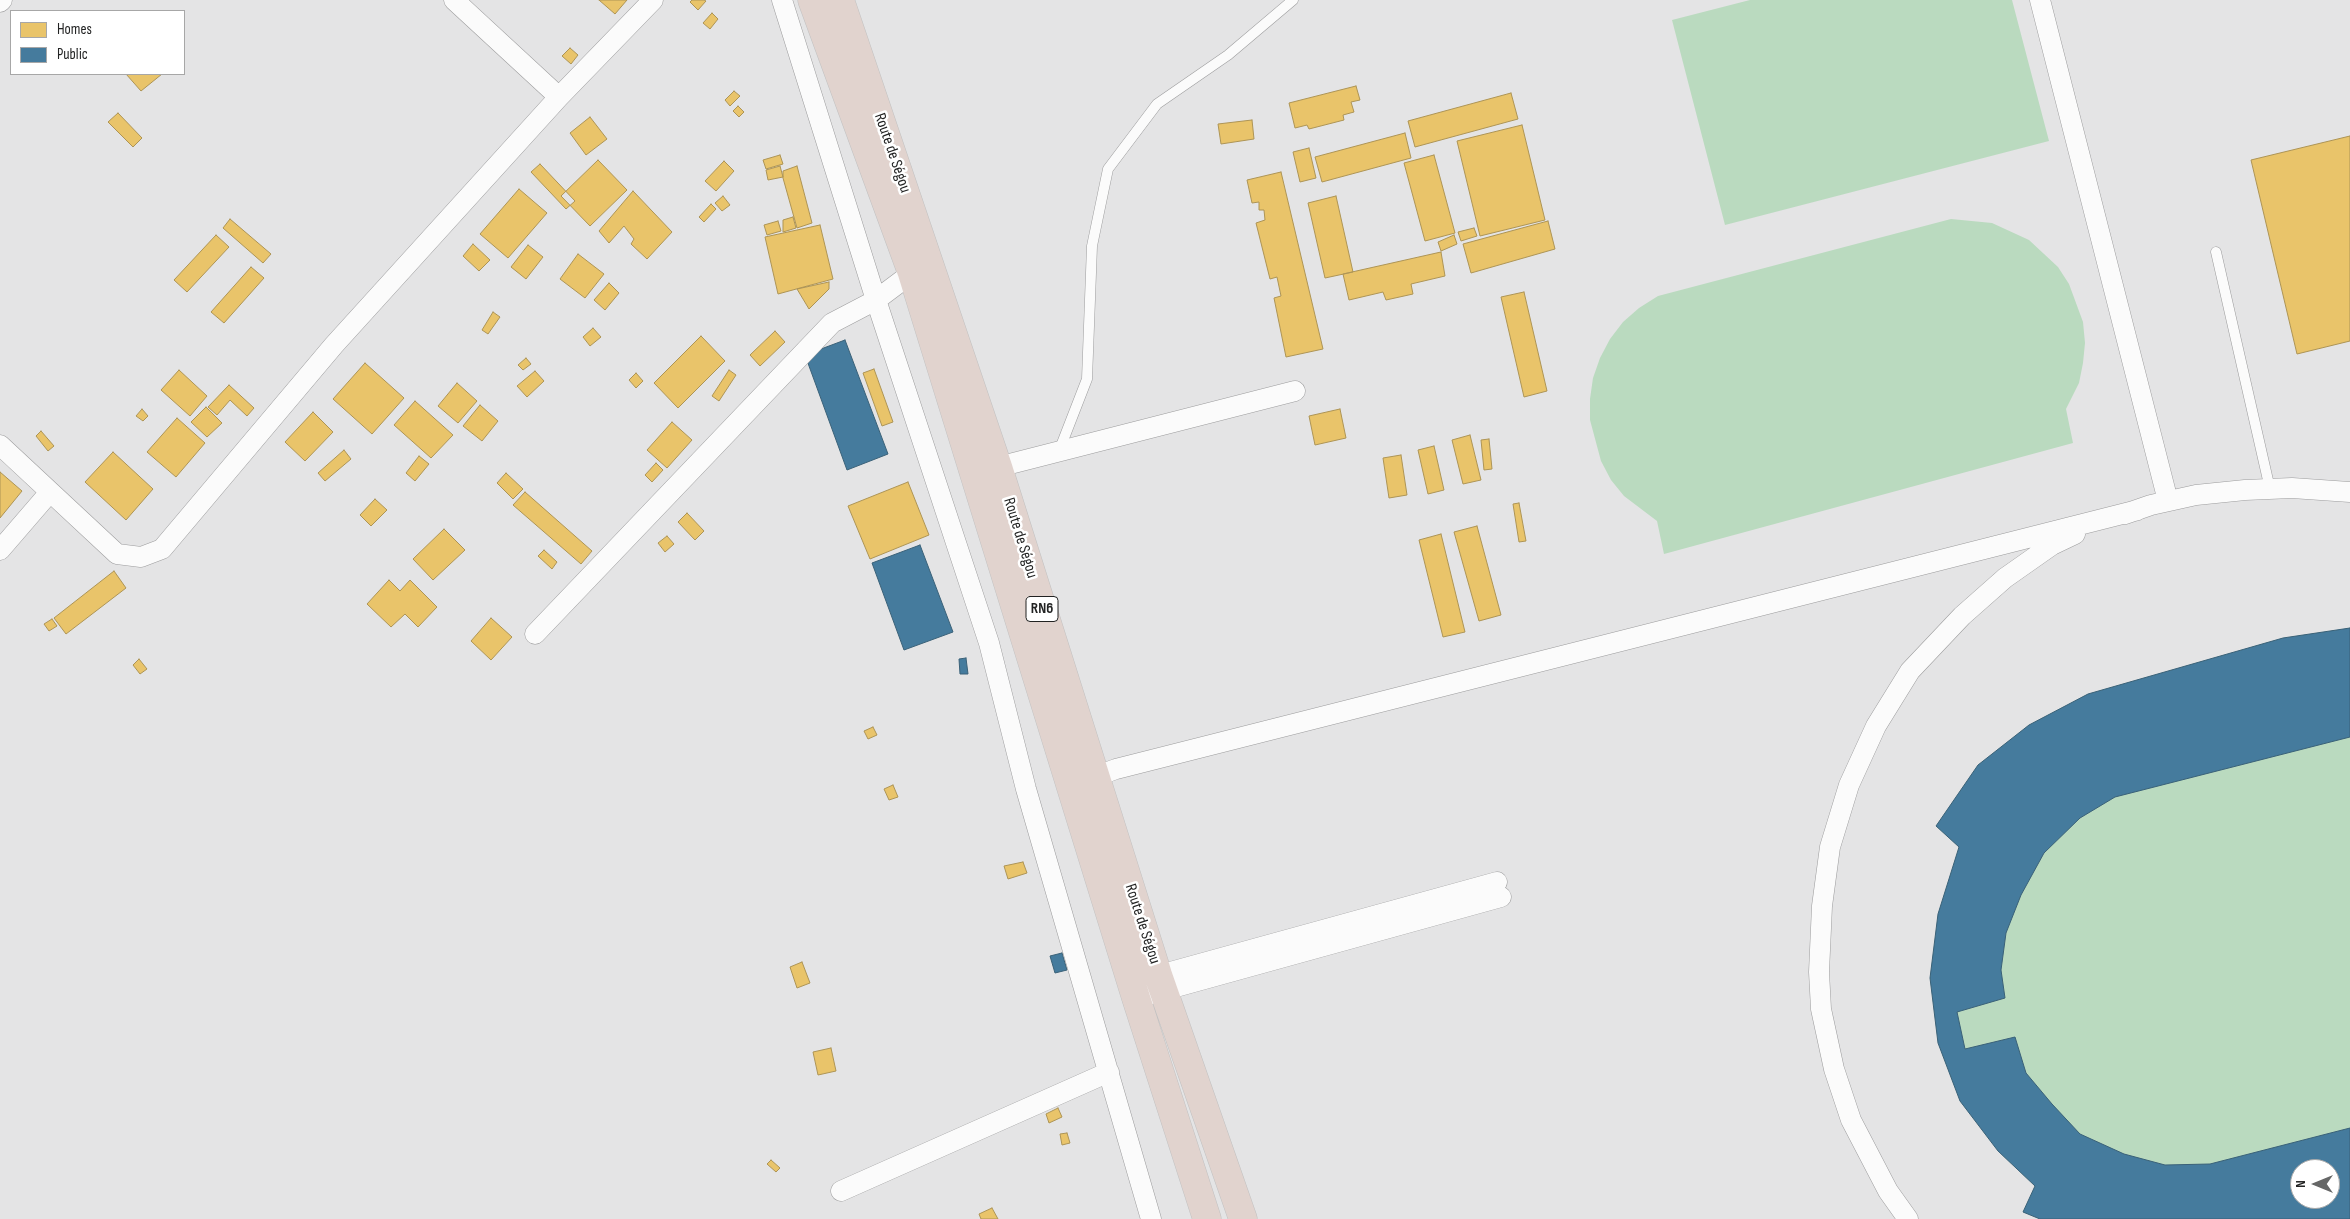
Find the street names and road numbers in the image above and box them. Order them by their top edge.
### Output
street label: Route de Ségou [869,111,915,195]
street label: Route de Ségou [999,496,1041,580]
road number: RN6 [1026,596,1058,622]
street label: Route de Ségou [1120,882,1164,966]

